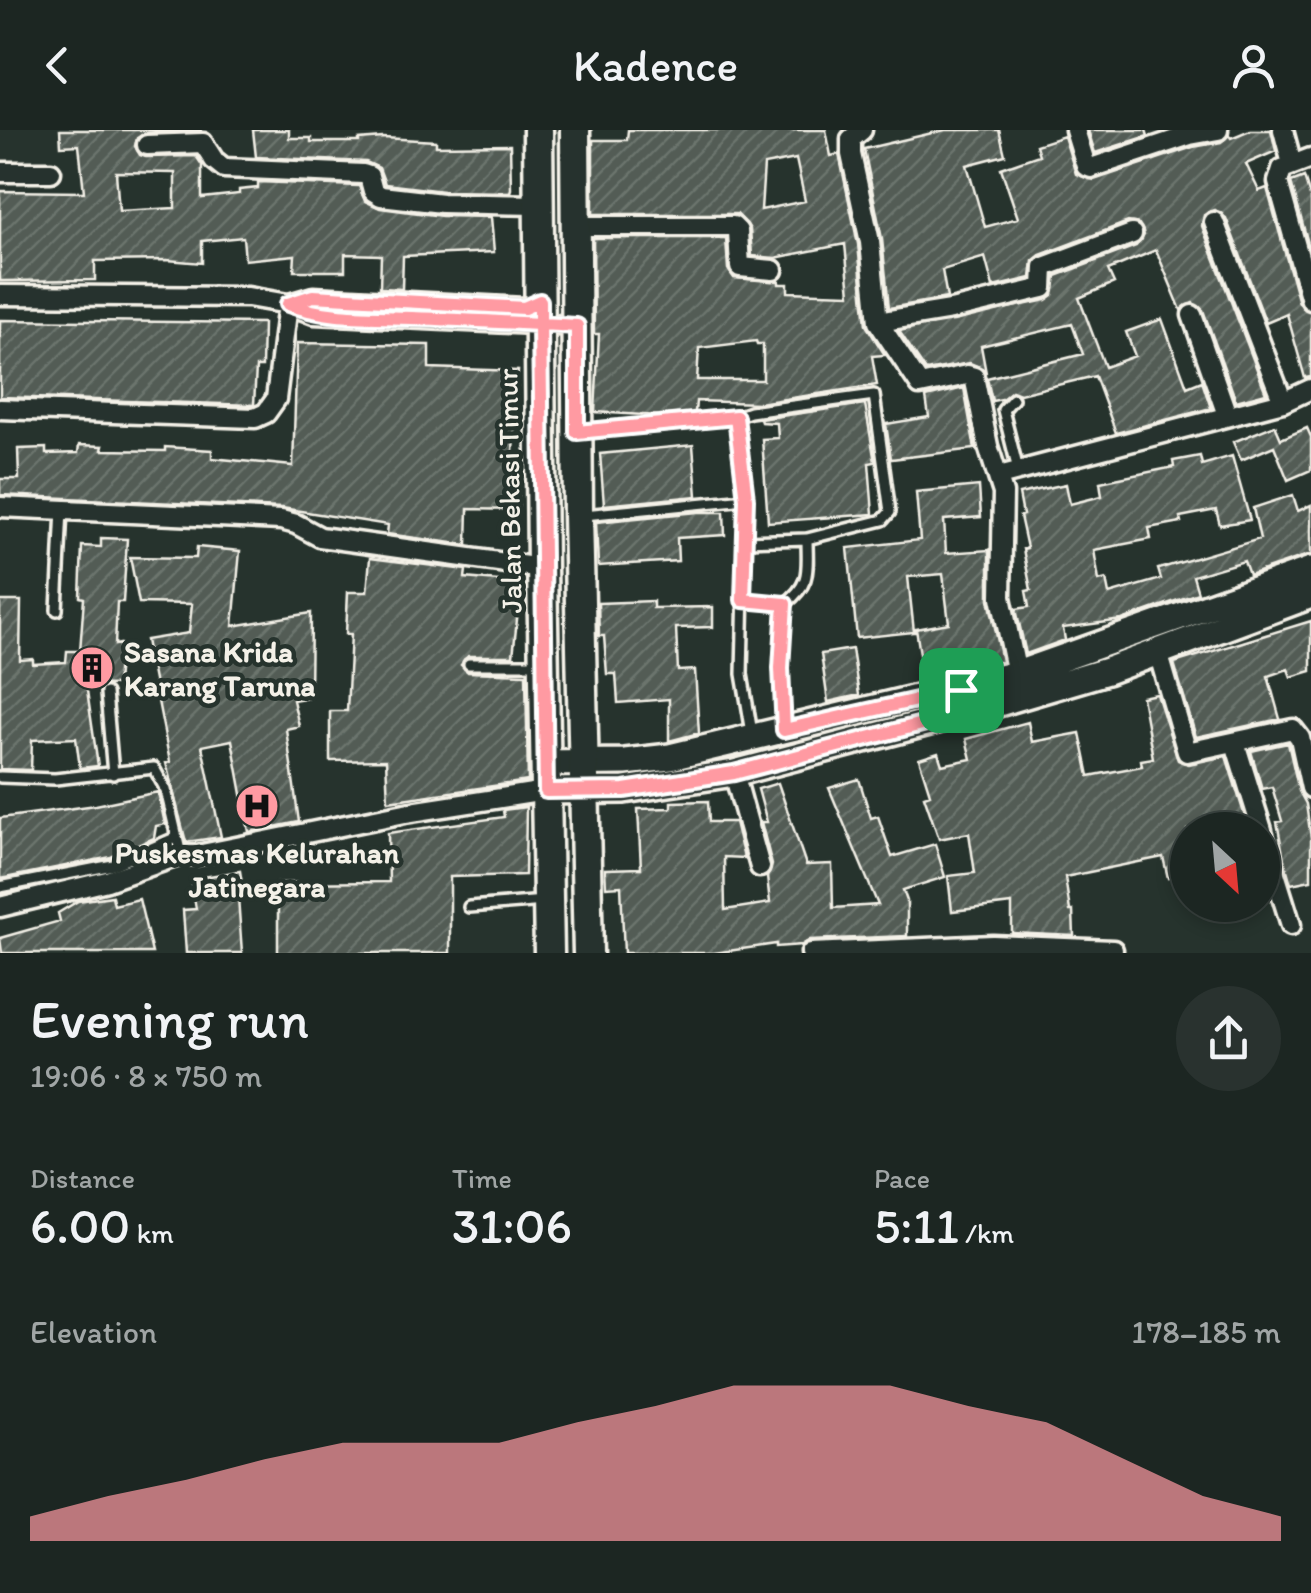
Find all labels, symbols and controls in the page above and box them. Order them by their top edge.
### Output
icon: back [30,38,85,93]
text: Kadence [573,38,738,92]
icon: person [1226,38,1281,93]
street label: Jalan Bekasi Timur [488,368,530,614]
place label: Sasana Krida Karang Taruna [124,633,315,704]
building icon: Sasana Krida Karang Taruna [69,645,115,691]
pin [919,648,1004,733]
icon: arrive [934,663,989,718]
hospital icon: Puskesmas Kelurahan Jatinegara [234,783,280,829]
north arrow [1170,812,1280,922]
map controls [1170,812,1280,922]
place label: Puskesmas Kelurahan Jatinegara [115,834,399,905]
text: Evening run [30,986,309,1052]
button: share [1176,986,1281,1091]
text: 19:06 · 8 × 750 m [30,1057,262,1095]
text: Distance [30,1161,135,1195]
text: Time [452,1161,512,1195]
text: Pace [874,1161,930,1195]
text: 6.00 [30,1195,130,1256]
text: 31:06 [452,1195,572,1256]
text: 5:11 [874,1195,959,1256]
text: km [130,1216,174,1250]
text: /km [959,1216,1014,1250]
text: Elevation [30,1313,157,1351]
text: 178–185 m [1132,1313,1281,1351]

